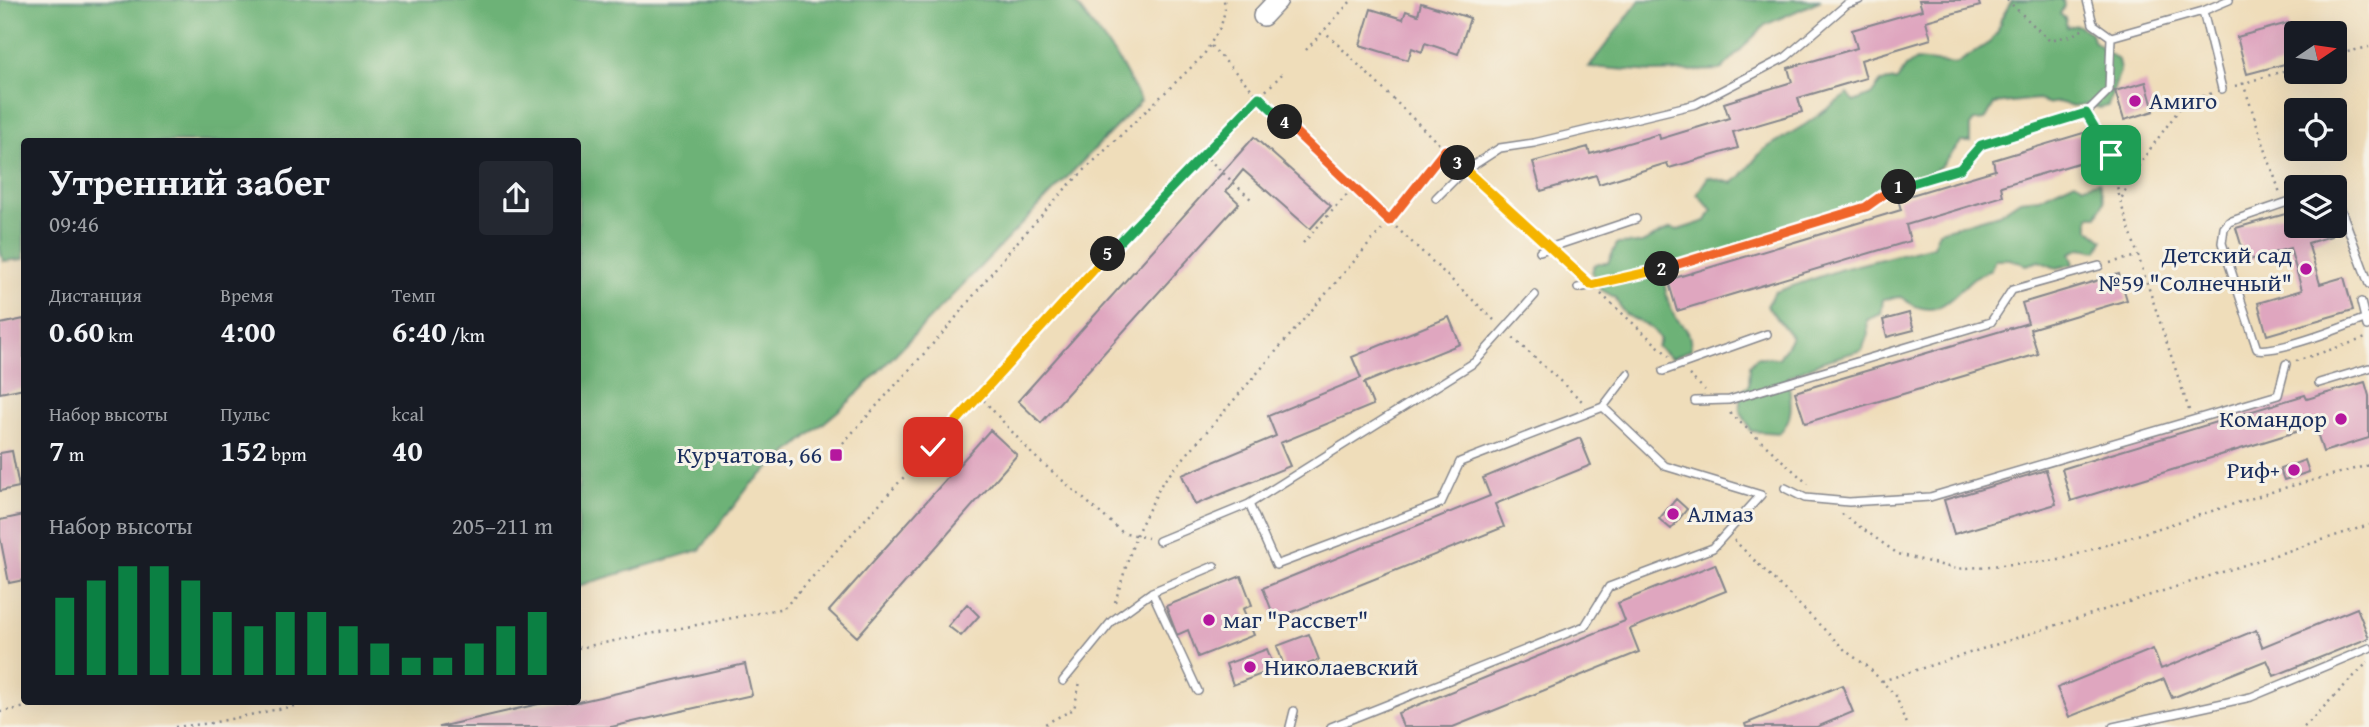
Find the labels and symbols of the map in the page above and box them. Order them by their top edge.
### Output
north arrow [2284,21,2347,84]
place label: Амиго [2149,83,2217,118]
marker: Амиго [2127,93,2143,109]
pin: 4 [1268,104,1302,140]
pin [2081,125,2141,185]
pin: 3 [1440,146,1476,180]
pin: 1 [1882,170,1916,204]
pin: 5 [1090,236,1126,272]
place label: Детский сад №59 "Солнечный" [2098,237,2292,300]
pin: 2 [1644,252,1680,286]
marker: Детский сад №59 "Солнечный" [2298,261,2314,277]
place label: Командор [2219,401,2327,436]
marker: Командор [2333,411,2349,427]
pin [903,417,963,477]
place label: Курчатова, 66 [677,437,822,472]
marker: Курчатова, 66 [828,447,844,463]
place label: Риф+ [2227,452,2280,487]
marker: Риф+ [2286,462,2302,478]
place label: Алмаз [1687,496,1754,531]
marker: Алмаз [1665,506,1681,522]
place label: маг "Рассвет" [1223,602,1368,637]
marker: маг "Рассвет" [1201,612,1217,628]
place label: Николаевский [1264,649,1418,684]
marker: Николаевский [1242,659,1258,675]

